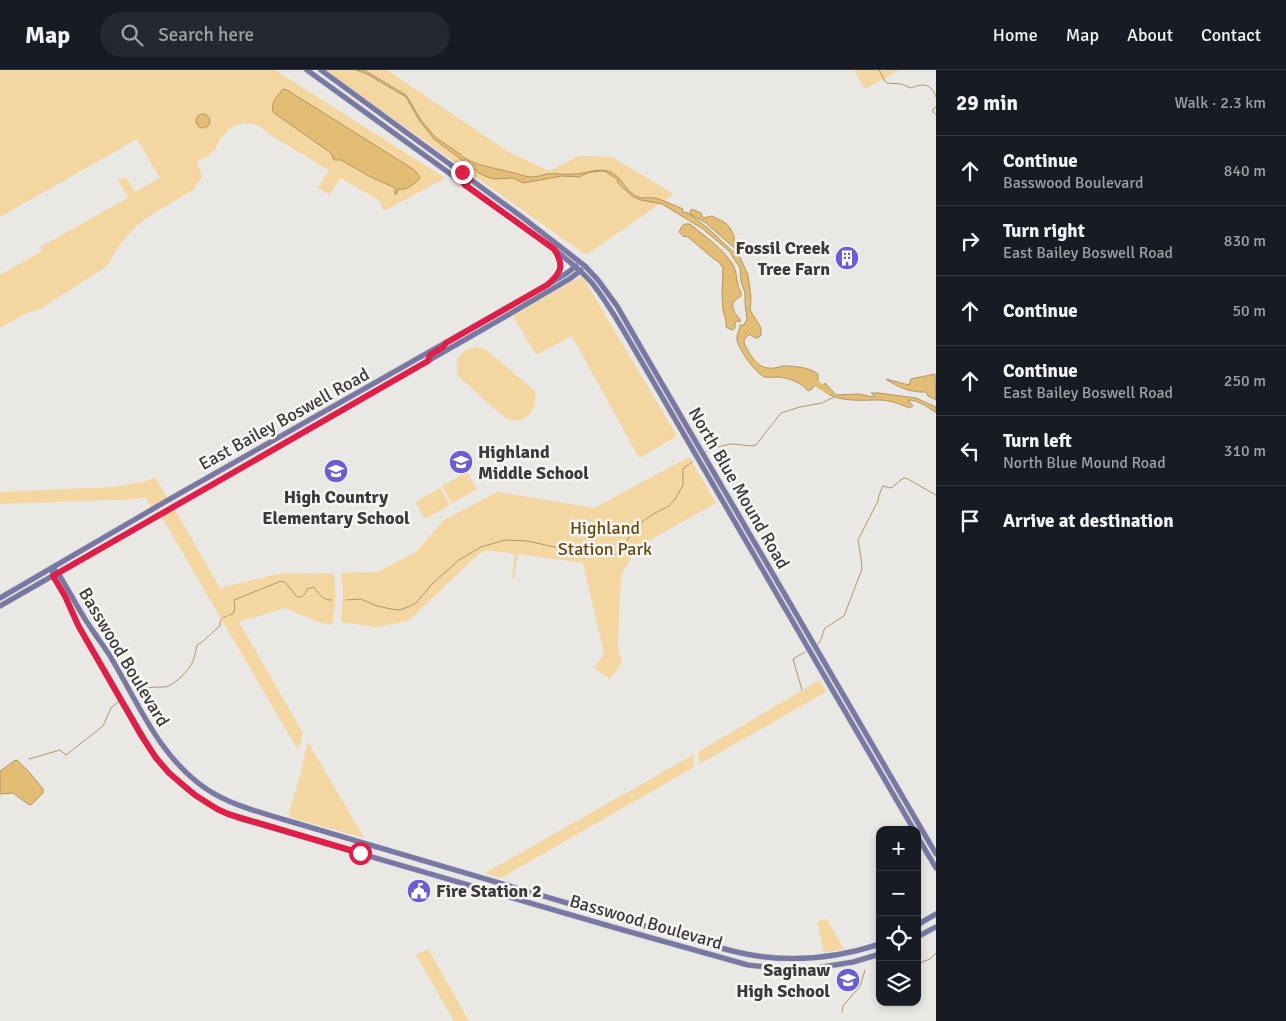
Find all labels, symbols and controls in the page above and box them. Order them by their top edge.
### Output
search box [100,12,450,57]
text: Map [25,20,70,50]
icon: search [118,21,146,49]
text: Search here [158,23,254,47]
text: Home [993,24,1038,46]
text: Map [1066,24,1099,46]
text: About [1127,24,1173,46]
text: Contact [1201,24,1261,46]
text: 29 min [956,90,1018,116]
text: Walk · 2.3 km [1174,93,1266,113]
text: Continue [1003,149,1078,173]
icon: ahead [956,157,984,185]
route end [451,161,474,184]
text: 840 m [1224,161,1266,181]
text: Basswood Boulevard [1003,173,1143,193]
text: Turn right [1003,219,1085,243]
icon: right [956,227,984,255]
text: 830 m [1224,231,1266,251]
place label: Fossil Creek Tree Farn [735,237,831,280]
text: East Bailey Boswell Road [1003,243,1173,263]
building icon: Fossil Creek Tree Farn [834,245,860,271]
icon: ahead [956,297,984,325]
text: Continue [1003,299,1078,323]
text: 50 m [1232,301,1266,321]
text: Continue [1003,359,1078,383]
street label: East Bailey Boswell Road [195,363,373,475]
icon: ahead [956,367,984,395]
text: 250 m [1224,371,1266,391]
text: East Bailey Boswell Road [1003,383,1173,403]
street label: North Blue Mound Road [684,403,794,573]
text: Turn left [1003,429,1072,453]
icon: left [956,437,984,465]
place label: Highland Middle School [478,441,589,484]
text: 310 m [1224,441,1266,461]
school or university icon: Highland Middle School [448,449,474,475]
text: North Blue Mound Road [1003,453,1166,473]
school or university icon: High Country Elementary School [323,458,349,484]
place label: High Country Elementary School [262,486,410,529]
icon: arrive [956,507,984,535]
text: Arrive at destination [1003,509,1174,533]
park label: Highland Station Park [558,517,652,560]
street label: Basswood Boulevard [74,584,174,730]
map controls [876,826,921,1006]
button: + [876,826,921,871]
route start [349,842,372,865]
button: − [876,871,921,916]
public building icon: Fire Station 2 [406,878,432,904]
place label: Fire Station 2 [436,880,542,902]
street label: Basswood Boulevard [567,890,725,954]
button: locate [876,916,921,961]
place label: Saginaw High School [736,959,830,1002]
button: layers [876,961,921,1006]
school or university icon: Saginaw High School [835,967,861,993]

